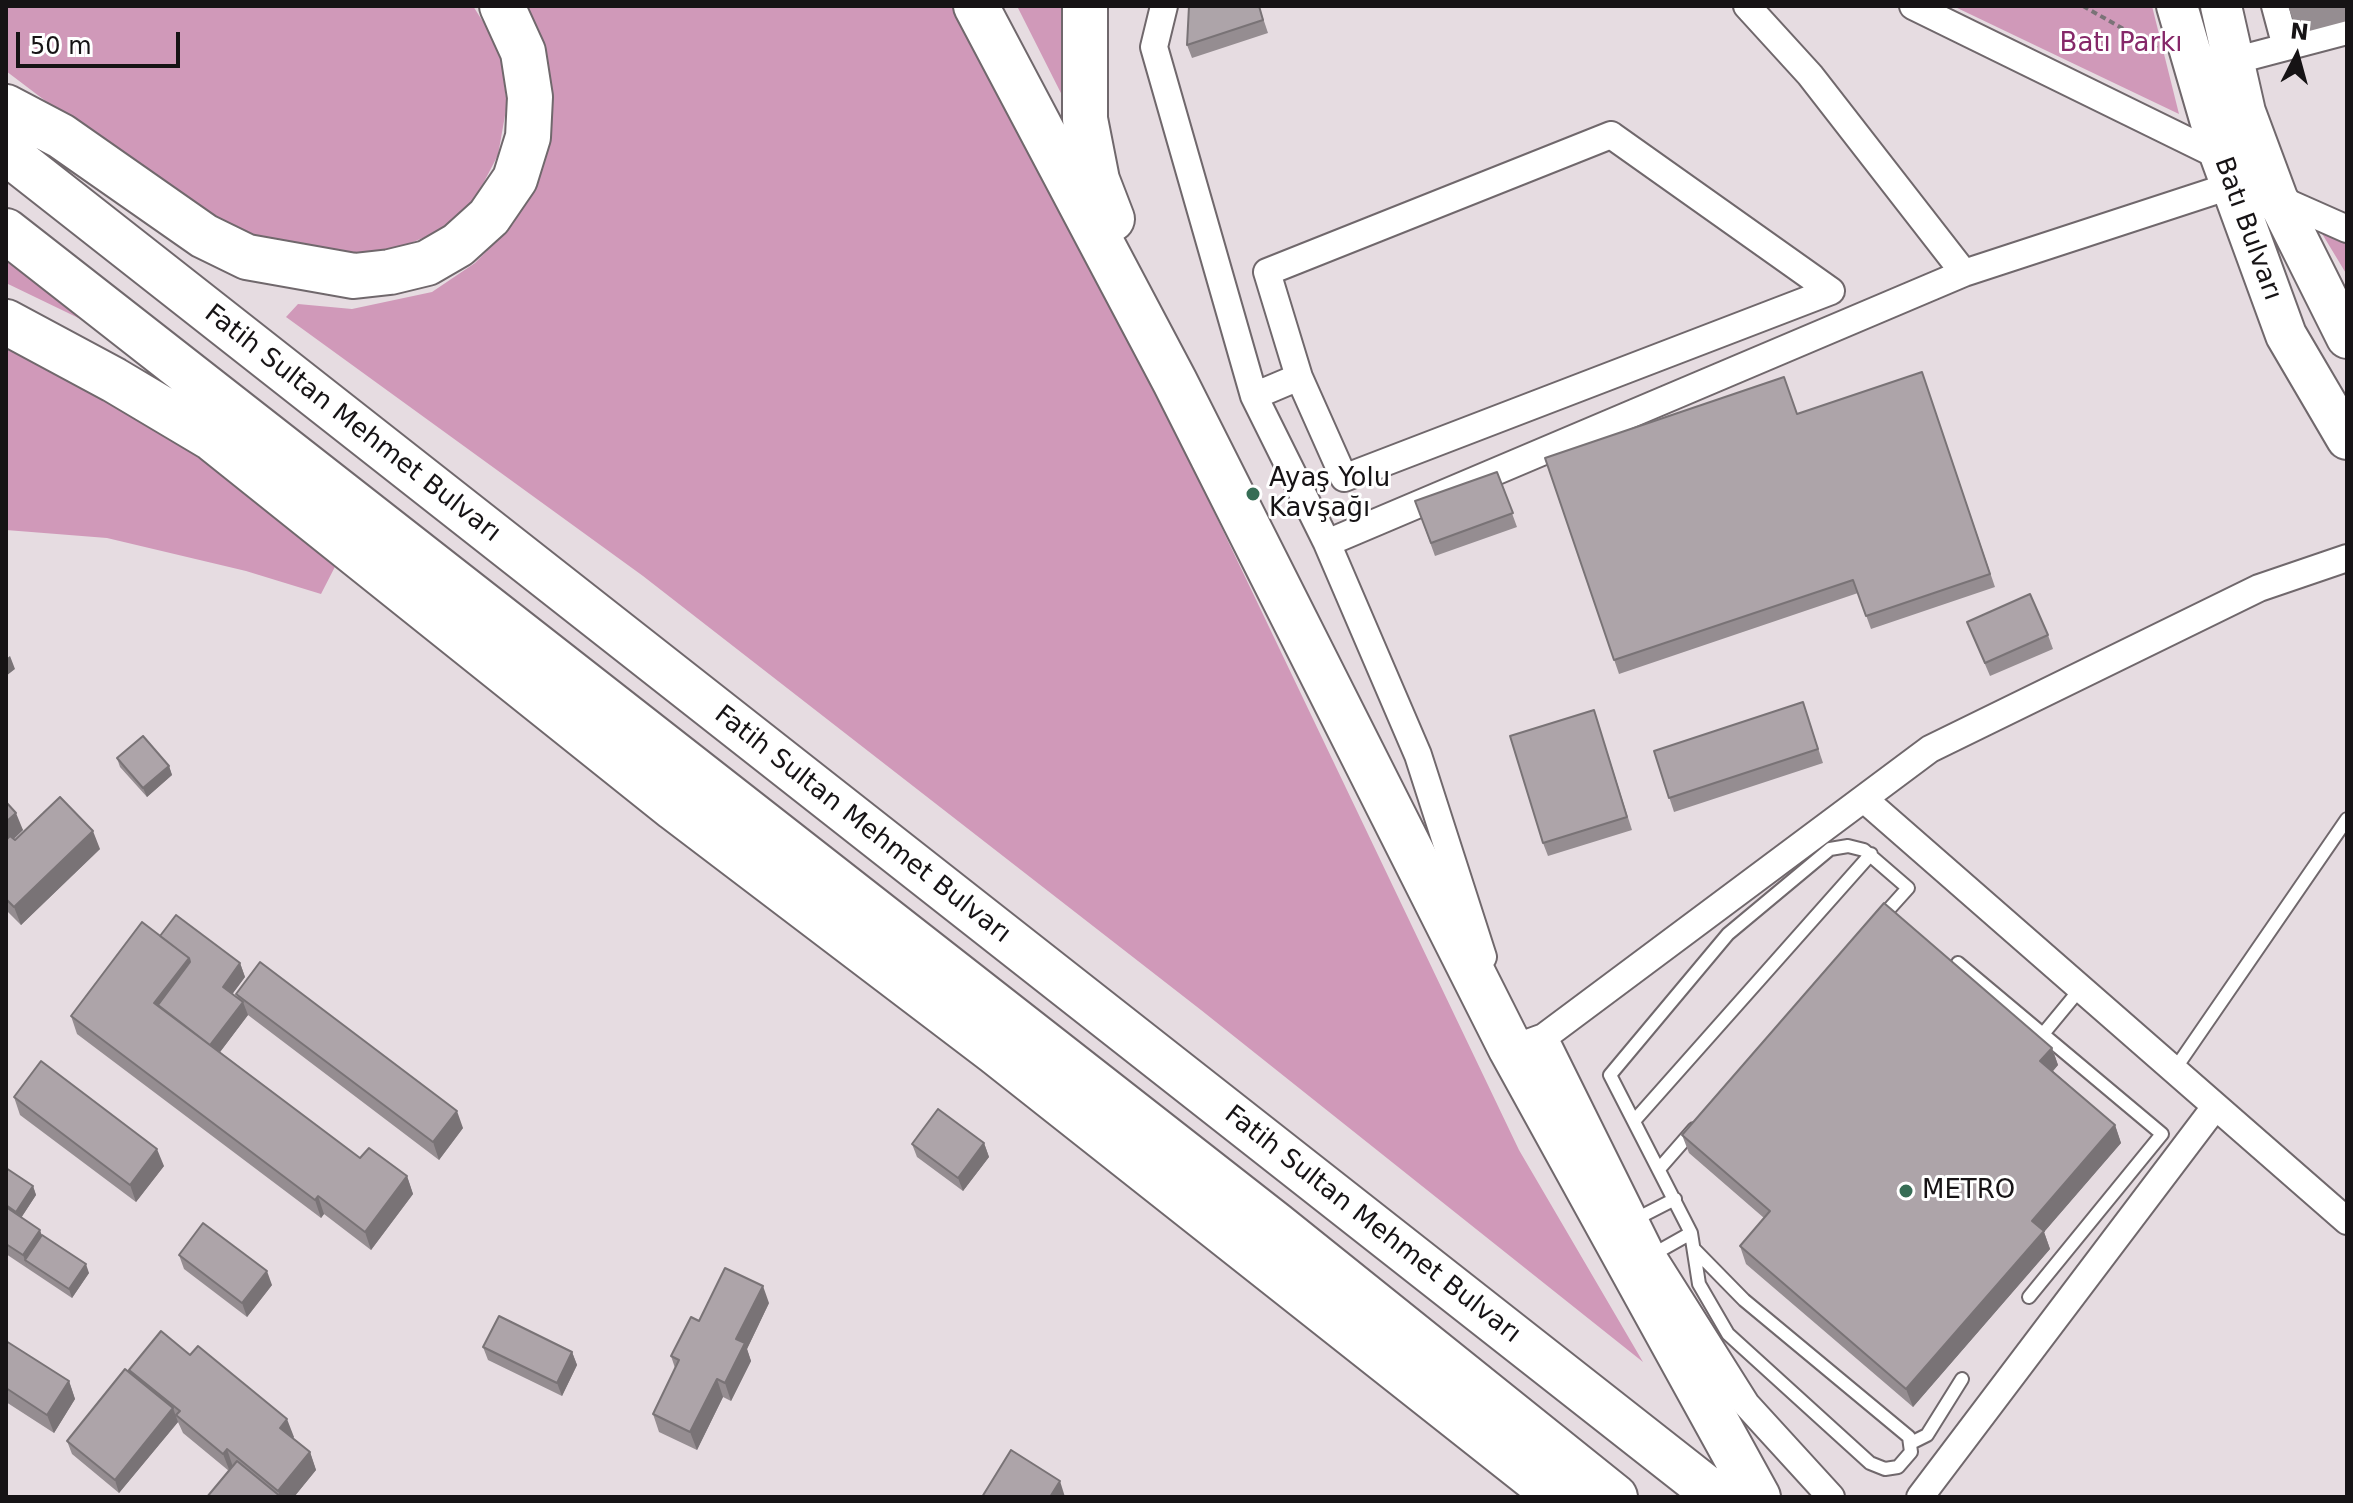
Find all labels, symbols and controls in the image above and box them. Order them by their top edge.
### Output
scale bar [20,16,184,66]
north arrow [2257,16,2337,96]
text: N [2289,18,2310,45]
park label: Batı Parkı [2060,28,2182,60]
text: 50 m [30,32,92,60]
street label: Batı Bulvarı [2207,153,2287,305]
street label: Fatih Sultan Mehmet Bulvarı [198,299,506,549]
place label: Ayaş Yolu Kavşağı [1269,463,1390,524]
marker: Ayaş Yolu Kavşağı [1244,485,1262,503]
street label: Fatih Sultan Mehmet Bulvarı [708,700,1016,950]
street label: Fatih Sultan Mehmet Bulvarı [1218,1100,1526,1350]
place label: METRO [1922,1175,2015,1207]
marker: METRO [1897,1182,1915,1200]

